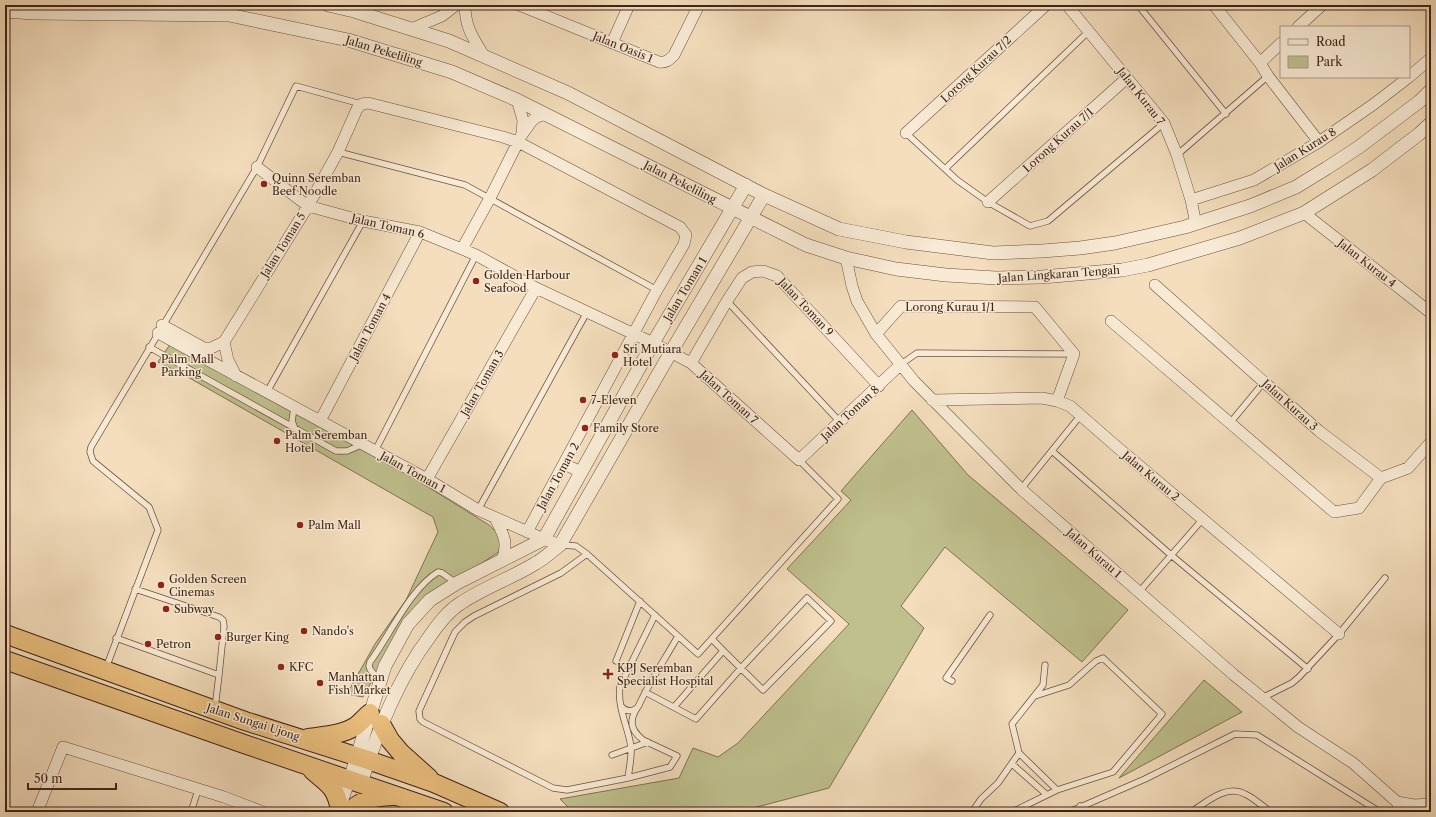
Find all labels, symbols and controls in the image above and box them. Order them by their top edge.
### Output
legend [1280,26,1410,78]
street label: Jalan Oasis 1 [589,28,656,66]
street label: Jalan Pekeliling [342,32,424,69]
street label: Lorong Kurau 7/2 [938,33,1014,105]
text: Road [1316,34,1346,49]
text: Park [1316,54,1343,69]
street label: Jalan Kurau 7 [1113,63,1168,128]
street label: Lorong Kurau 7/1 [1020,104,1096,175]
street label: Jalan Kurau 8 [1270,124,1339,175]
street label: Jalan Pekeliling [640,157,719,206]
place label: Quinn Seremban Beef Noodle [272,171,361,198]
marker: Quinn Seremban Beef Noodle [259,179,269,189]
street label: Jalan Toman 5 [256,210,309,282]
street label: Jalan Toman 6 [348,210,426,241]
street label: Jalan Kurau 4 [1333,235,1399,290]
street label: Jalan Toman 1 [659,254,710,325]
street label: Jalan Lingkaran Tengah [996,263,1121,285]
place label: Golden Harbour Seafood [484,268,570,295]
street label: Jalan Toman 9 [774,274,836,339]
marker: Golden Harbour Seafood [471,276,481,286]
street label: Jalan Toman 4 [345,291,394,365]
street label: Lorong Kurau 1/1 [905,300,995,314]
place label: Sri Mutiara Hotel [623,342,682,369]
street label: Jalan Toman 3 [456,347,507,420]
marker: Sri Mutiara Hotel [610,350,620,360]
place label: Palm Mall Parking [161,352,214,379]
marker: Palm Mall Parking [148,360,158,370]
street label: Jalan Toman 7 [696,366,761,427]
street label: Jalan Kurau 3 [1258,375,1321,434]
street label: Jalan Toman 8 [817,382,882,445]
place label: 7-Eleven [591,393,637,407]
marker: 7-Eleven [578,395,588,405]
place label: Family Store [593,421,659,435]
marker: Family Store [580,423,590,433]
place label: Palm Seremban Hotel [285,428,367,455]
marker: Palm Seremban Hotel [272,436,282,446]
street label: Jalan Toman 2 [533,440,582,514]
street label: Jalan Toman 1 [376,447,448,496]
street label: Jalan Kurau 2 [1118,447,1182,504]
place label: Palm Mall [308,518,361,532]
marker: Palm Mall [295,520,305,530]
street label: Jalan Kurau 1 [1062,524,1125,581]
place label: Golden Screen Cinemas [169,572,247,599]
marker: Golden Screen Cinemas [156,580,166,590]
place label: Subway [174,602,215,616]
marker: Subway [161,604,171,614]
place label: Nando's [312,624,354,638]
marker: Nando's [299,626,309,636]
place label: Burger King [226,630,289,644]
marker: Burger King [213,632,223,642]
place label: Petron [156,637,191,651]
marker: Petron [143,639,153,649]
place label: KFC [289,660,313,674]
place label: KPJ Seremban Specialist Hospital [617,661,714,688]
marker: KFC [276,662,286,672]
marker: KPJ Seremban Specialist Hospital [602,668,614,680]
place label: Manhattan Fish Market [328,670,391,697]
marker: Manhattan Fish Market [315,678,325,688]
street label: Jalan Sungai Ujong [203,700,302,744]
scale bar [28,765,116,791]
text: 50 m [34,771,63,786]

